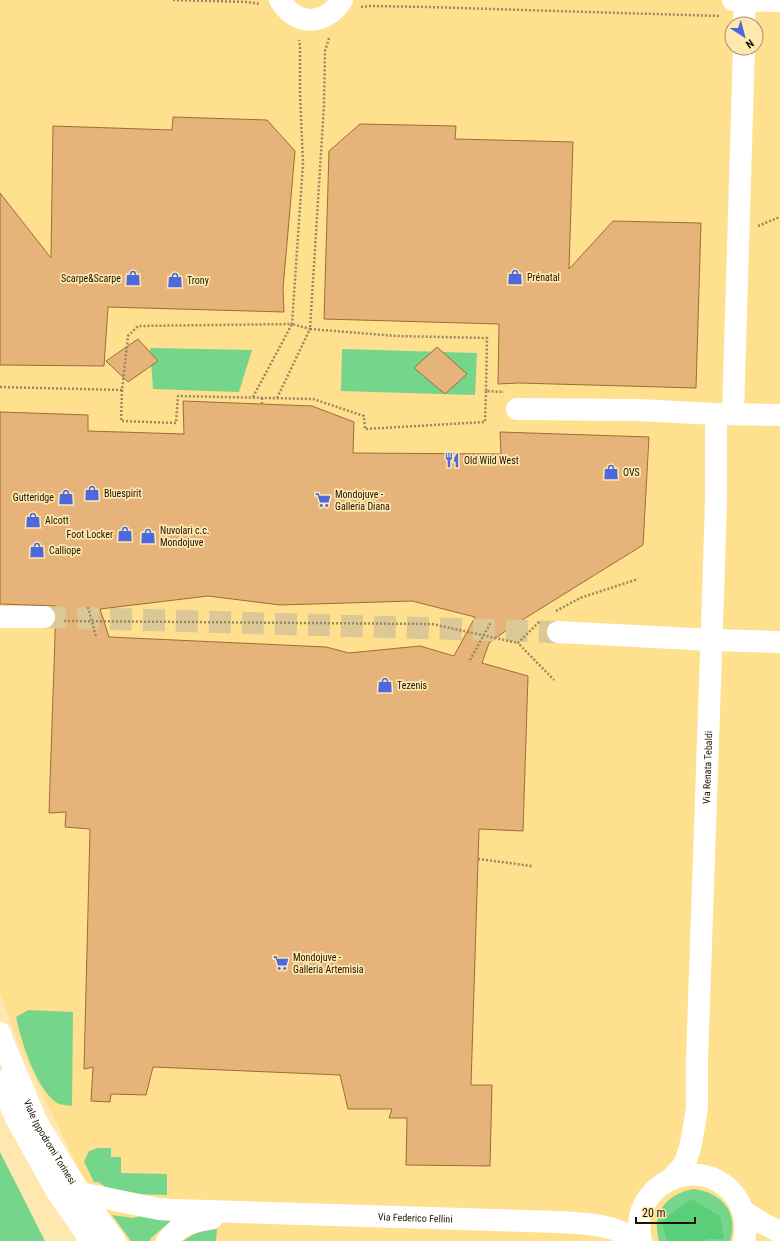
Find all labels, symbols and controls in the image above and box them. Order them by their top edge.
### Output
north arrow [724,16,764,56]
text: N [743,36,756,51]
shop icon: Prénatal [506,268,524,286]
shop icon: Scarpe&Scarpe [124,269,142,287]
shop icon: Trony [166,271,184,289]
place label: Prénatal [527,272,560,283]
place label: Scarpe&Scarpe [61,273,121,284]
place label: Trony [187,275,209,286]
restaurant icon: Old Wild West [443,451,461,469]
place label: Old Wild West [464,455,519,466]
shop icon: OVS [602,463,620,481]
place label: OVS [623,467,640,478]
shop icon: Bluespirit [83,484,101,502]
shop icon: Gutteridge [57,488,75,506]
place label: Bluespirit [104,488,141,499]
place label: Mondojuve - Galleria Diana [335,489,390,512]
supermarket icon: Mondojuve - Galleria Diana [314,491,332,509]
place label: Gutteridge [13,492,54,503]
shop icon: Alcott [24,511,42,529]
place label: Alcott [45,515,69,526]
shop icon: Foot Locker [116,525,134,543]
place label: Nuvolari c.c. Mondojuve [160,525,210,548]
shop icon: Nuvolari c.c. Mondojuve [139,527,157,545]
place label: Foot Locker [66,529,113,540]
shop icon: Calliope [28,541,46,559]
place label: Calliope [49,545,81,556]
shop icon: Tezenis [376,676,394,694]
place label: Tezenis [397,680,428,691]
street label: Via Renata Tebaldi [701,731,714,804]
place label: Mondojuve - Galleria Artemisia [293,952,364,975]
supermarket icon: Mondojuve - Galleria Artemisia [272,954,290,972]
street label: Viale Ippodromi Torinesi [22,1098,78,1186]
scale bar [636,1199,695,1225]
text: 20 m [642,1206,666,1220]
street label: Via Federico Fellini [378,1211,453,1225]

